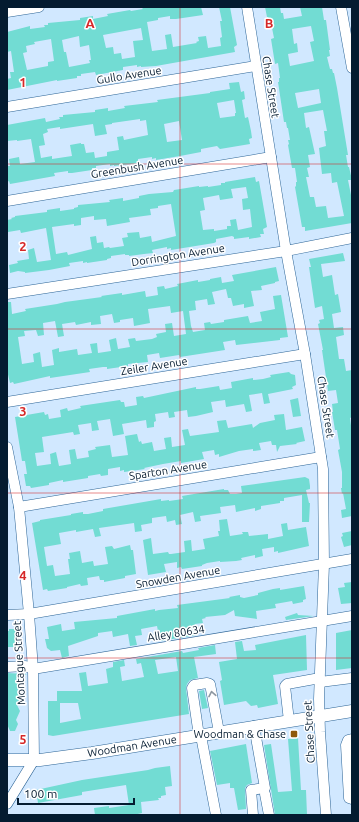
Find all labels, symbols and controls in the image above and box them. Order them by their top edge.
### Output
text: A [85,16,95,30]
text: B [265,16,274,30]
street label: Chase Street [260,55,282,120]
street label: Gullo Avenue [96,64,162,86]
text: 1 [19,75,27,89]
street label: Greenbush Avenue [90,154,184,180]
text: 2 [19,239,27,253]
street label: Dorrington Avenue [130,242,226,268]
street label: Zeiler Avenue [120,355,188,377]
street label: Chase Street [315,375,337,440]
text: 3 [19,404,27,418]
street label: Sparton Avenue [128,458,208,482]
street label: Snowden Avenue [135,564,221,590]
text: 4 [19,568,27,582]
street label: Montague Street [11,620,27,705]
street label: Alley 80634 [147,623,205,643]
one-way arrow [208,691,216,697]
street label: Chase Street [301,700,317,764]
place label: Woodman & Chase [194,728,286,740]
marker: Woodman & Chase [289,729,299,739]
text: 5 [19,732,27,746]
street label: Woodman Avenue [86,733,178,759]
scale bar [18,780,134,806]
text: 100 m [24,787,57,800]

